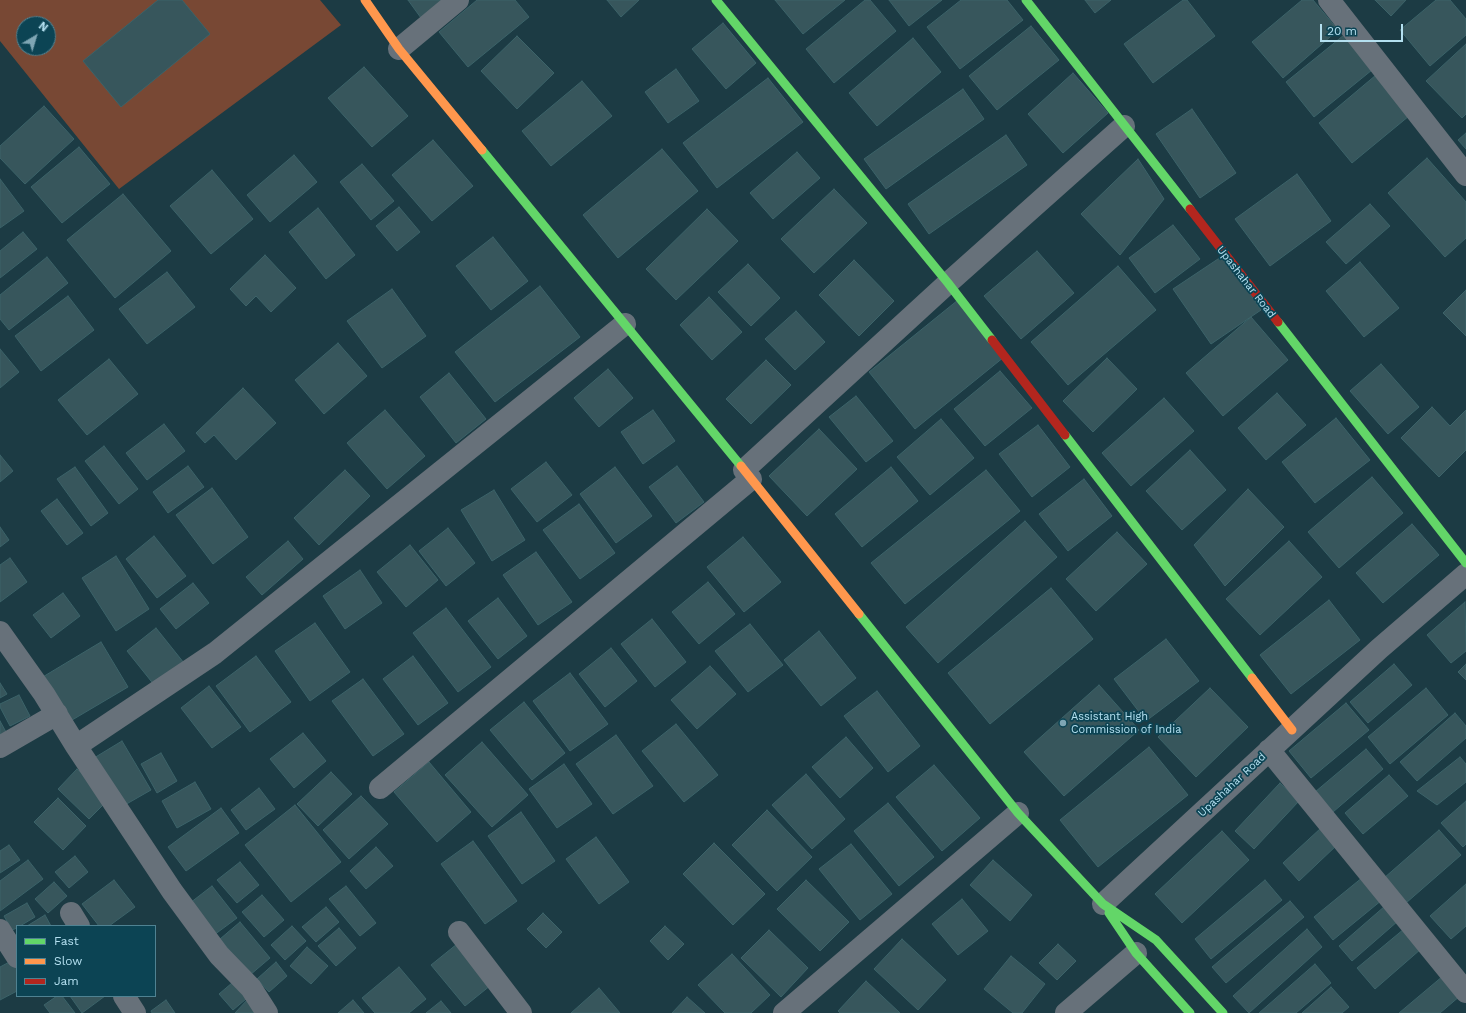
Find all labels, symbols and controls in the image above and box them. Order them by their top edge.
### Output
north arrow [16,16,56,56]
scale bar [1322,16,1405,42]
text: N [36,19,50,35]
text: 20 m [1327,24,1357,38]
street label: Upashahar Road [1214,243,1278,321]
place label: Assistant High Commission of India [1071,710,1181,736]
marker: Assistant High Commission of India [1058,718,1068,728]
street label: Upashahar Road [1195,750,1269,820]
legend [16,925,156,997]
text: Fast [54,934,79,948]
text: Slow [54,954,82,968]
text: Jam [54,974,79,988]

